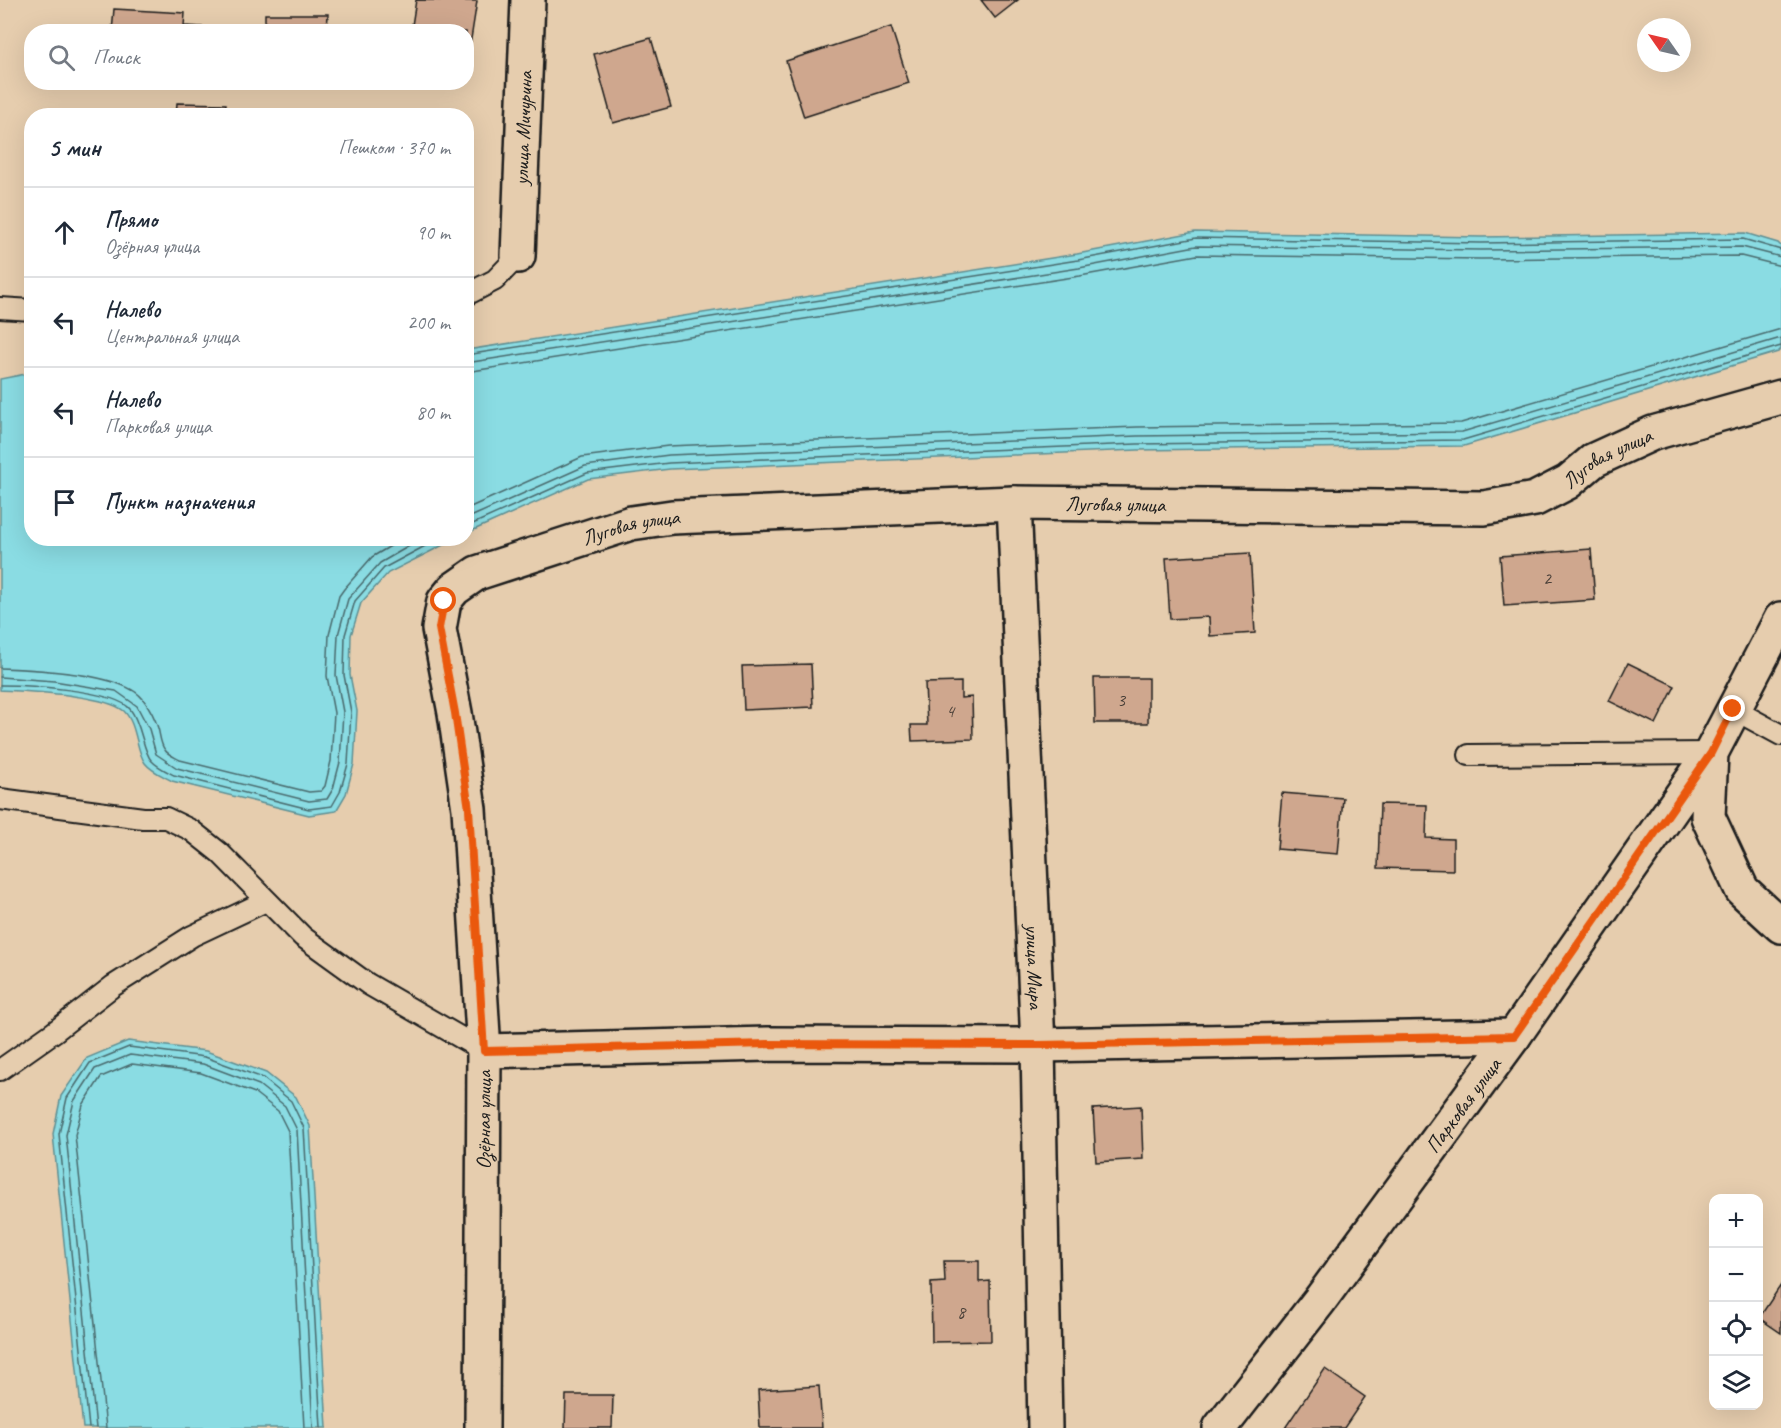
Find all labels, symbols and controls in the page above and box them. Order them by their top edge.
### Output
north arrow [1637,18,1691,72]
search box [24,24,474,90]
icon: search [45,41,78,74]
text: Поиск [93,43,139,71]
street label: улица Мичурина [508,69,538,188]
text: 5 мин [48,131,100,164]
text: Пешком · 370 m [338,135,450,160]
text: Прямо [105,206,157,234]
icon: ahead [48,216,81,249]
text: 90 m [416,220,450,245]
text: Озёрная улица [105,234,199,259]
text: Налево [105,296,161,324]
icon: left [48,306,81,339]
text: 200 m [407,310,450,335]
text: Центральная улица [105,324,239,349]
text: Налево [105,386,161,414]
icon: left [48,396,81,429]
text: 80 m [416,400,450,425]
text: Парковая улица [105,414,212,439]
street label: Луговая улица [1557,422,1658,494]
icon: arrive [48,486,81,519]
text: Пункт назначения [105,488,254,516]
street label: Луговая улица [1065,491,1167,518]
street label: Луговая улица [579,504,682,551]
house number: 2 [1543,567,1553,589]
route start [430,587,456,613]
house number: 3 [1117,689,1127,711]
route end [1719,695,1745,721]
house number: 4 [946,700,956,722]
street label: улица Мира [1020,922,1049,1011]
street label: Парковая улица [1419,1051,1508,1158]
street label: Озёрная улица [470,1069,497,1170]
map controls [1709,1194,1763,1410]
button: + [1709,1194,1763,1248]
button: − [1709,1248,1763,1302]
house number: 8 [957,1301,967,1323]
button: locate [1709,1302,1763,1356]
button: layers [1709,1356,1763,1410]

